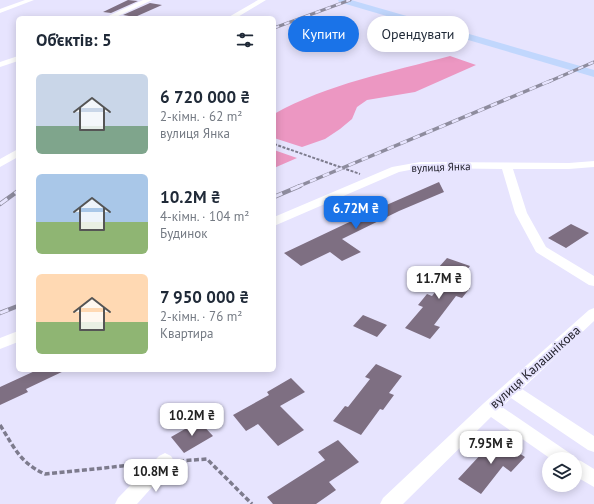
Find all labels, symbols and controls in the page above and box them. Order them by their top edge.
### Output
chip: Купити [288,16,359,52]
chip: Орендувати [367,16,469,52]
text: Об’єктів: 5 [36,29,112,51]
icon: filters [234,29,256,51]
text: 6 720 000 ₴ [160,86,250,108]
icon: home [68,90,116,138]
text: 2-кімн. · 62 m² [160,108,242,125]
text: вулиця Янка [160,125,230,142]
street label: вулиця Янка [411,159,471,175]
text: 10.2M ₴ [160,186,221,208]
icon: home [68,190,116,238]
pin: 6.72M ₴ [319,196,393,230]
text: 6.72M ₴ [333,200,379,217]
text: 4-кімн. · 104 m² [160,208,249,225]
text: Будинок [160,225,207,242]
pin: 11.7M ₴ [402,266,476,300]
text: 11.7M ₴ [416,270,462,287]
text: 7 950 000 ₴ [160,286,249,308]
icon: home [68,290,116,338]
text: 2-кімн. · 76 m² [160,308,242,325]
street label: вулиця Калашнікова [486,322,584,412]
text: Квартира [160,325,213,342]
pin: 10.2M ₴ [155,403,229,437]
text: 10.2M ₴ [169,407,215,424]
pin: 7.95M ₴ [454,431,528,465]
text: 7.95M ₴ [469,435,513,452]
map controls [542,452,582,492]
button: layers [542,452,582,492]
pin: 10.8M ₴ [119,459,193,493]
text: 10.8M ₴ [133,463,179,480]

